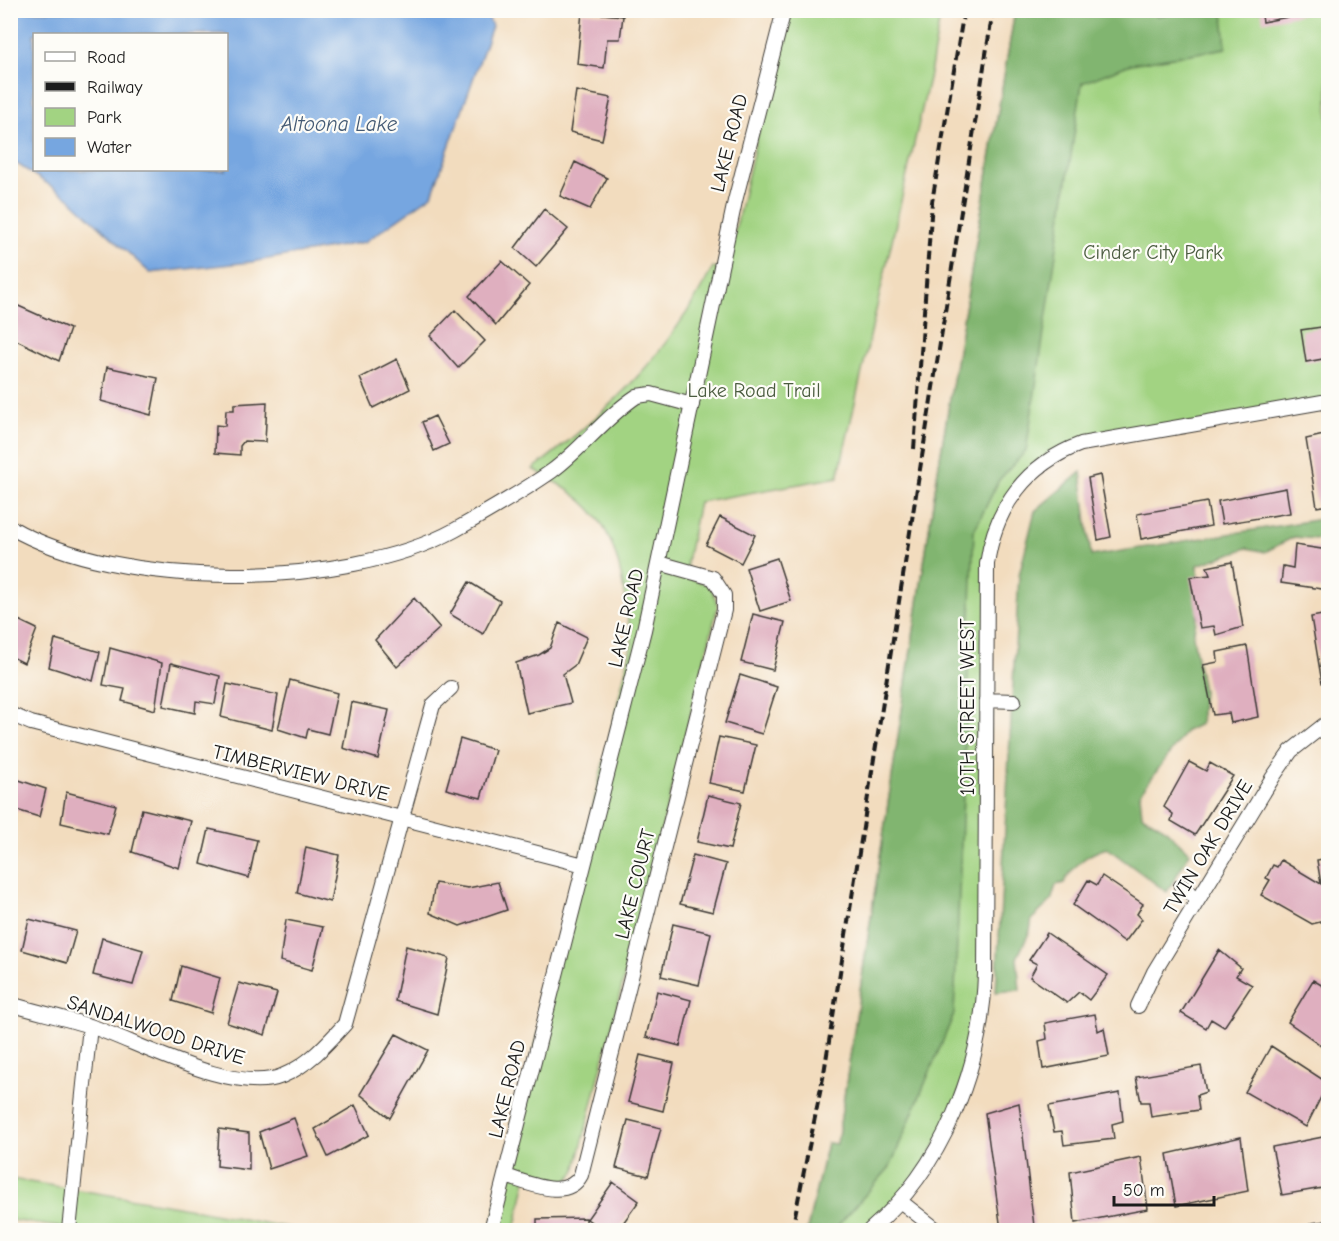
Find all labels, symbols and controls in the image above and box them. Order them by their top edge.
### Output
legend [33,33,228,171]
text: Road [87,47,126,68]
text: Railway [87,77,144,98]
street label: LAKE ROAD [706,91,752,195]
text: Park [87,107,122,128]
water label: Altoona Lake [280,112,398,136]
text: Water [87,137,132,158]
park label: Cinder City Park [1083,241,1223,264]
park label: Lake Road Trail [687,379,821,402]
street label: LAKE ROAD [603,566,649,670]
street label: 10TH STREET WEST [956,618,979,796]
street label: TIMBERVIEW DRIVE [210,740,392,806]
street label: TWIN OAK DRIVE [1159,776,1257,918]
street label: LAKE COURT [610,826,660,942]
street label: SANDALWOOD DRIVE [64,990,248,1070]
street label: LAKE ROAD [484,1037,530,1141]
scale bar [1114,1169,1214,1207]
text: 50 m [1123,1180,1165,1201]

